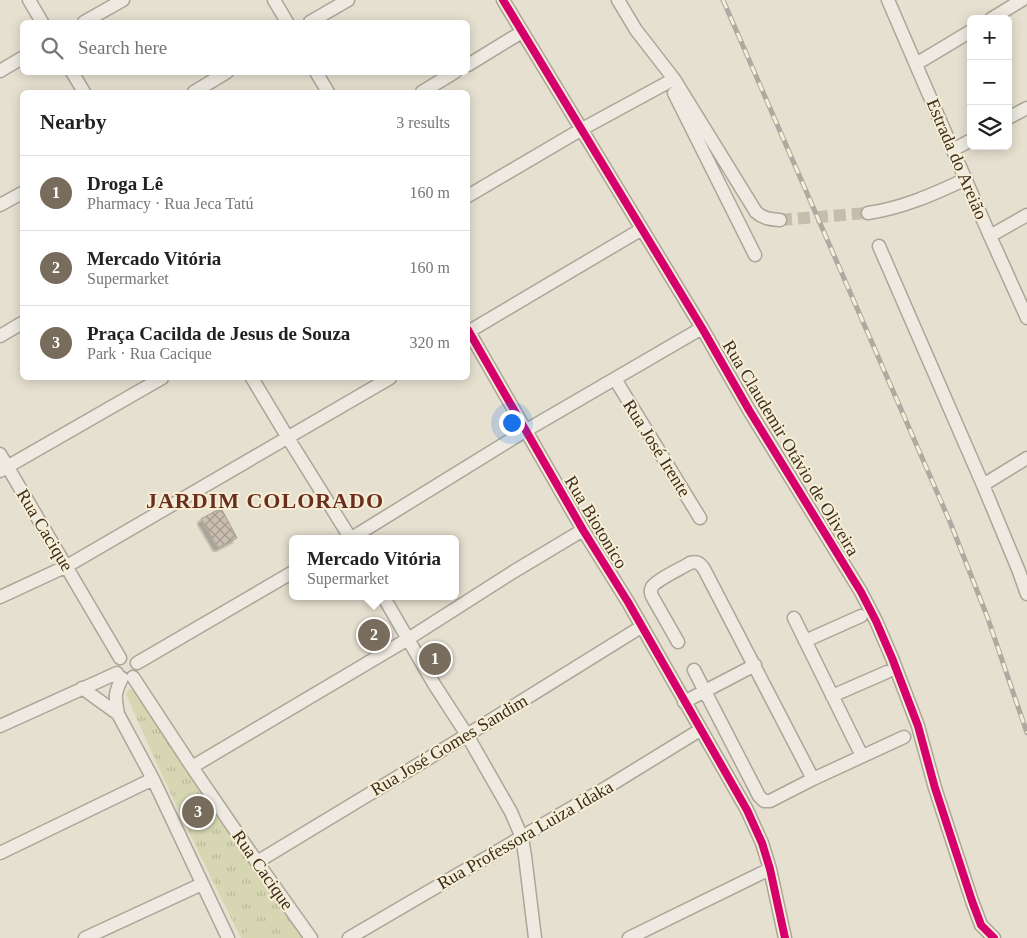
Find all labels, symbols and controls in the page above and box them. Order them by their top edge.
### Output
map controls [967,15,1012,150]
button: + [967,15,1012,60]
search box [20,20,470,75]
icon: search [38,34,66,62]
text: Search here [78,37,167,58]
button: − [967,60,1012,105]
street label: Estrada do Areião [923,96,991,222]
button: layers [967,105,1012,150]
text: Nearby [40,110,107,134]
text: 3 results [396,114,450,131]
text: Droga Lê [87,173,163,194]
text: 1 [52,184,60,201]
text: 160 m [410,184,450,201]
text: Pharmacy · Rua Jeca Tatú [87,195,254,212]
text: Mercado Vitória [87,248,221,269]
text: 2 [52,259,60,276]
text: 160 m [410,259,450,276]
text: Supermarket [87,270,169,287]
text: Praça Cacilda de Jesus de Souza [87,323,350,344]
text: 3 [52,334,60,351]
text: 320 m [410,334,450,351]
street label: Rua Claudemir Otávio de Oliveira [719,337,863,559]
text: Park · Rua Cacique [87,345,212,362]
street label: Rua José Irente [619,396,695,500]
your location [499,410,525,436]
street label: Rua Biotonico [561,472,631,572]
street label: Rua Cacique [13,485,77,575]
district label: JARDIM COLORADO [146,488,384,513]
popup [289,535,459,600]
text: Mercado Vitória [307,548,441,569]
text: Supermarket [307,570,389,587]
pin: 2 [358,616,390,654]
pin: 1 [419,640,451,678]
street label: Rua José Gomes Sandim [367,690,531,800]
street label: Rua Professora Luiza Idaka [434,776,616,894]
pin: 3 [182,793,214,831]
street label: Rua Cacique [228,826,298,914]

